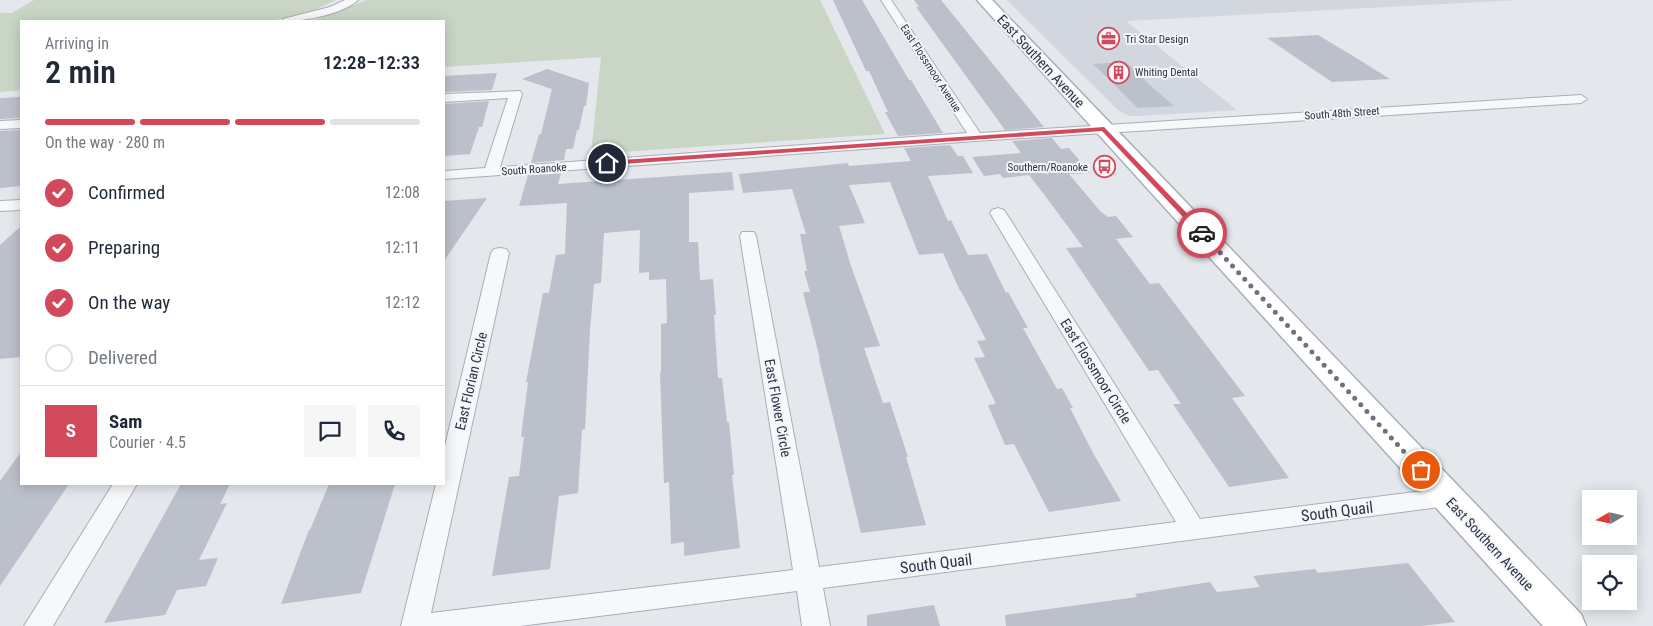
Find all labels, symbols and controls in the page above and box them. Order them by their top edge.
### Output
street label: East Southern Avenue [994,11,1088,111]
street label: East Flossmoor Avenue [897,22,964,114]
office icon: Tri Star Design [1097,27,1121,51]
place label: Tri Star Design [1125,33,1189,46]
text: Arriving in [45,34,109,53]
text: 12:28–12:33 [323,51,420,74]
text: 2 min [45,53,116,91]
building icon: Whiting Dental [1107,60,1131,84]
place label: Whiting Dental [1135,66,1198,79]
street label: South 48th Street [1304,104,1380,123]
text: On the way · 280 m [45,133,165,152]
pin [586,142,628,184]
icon: home [593,149,621,177]
bus stop icon: Southern/Roanoke [1092,155,1116,179]
street label: South Roanoke [501,161,567,178]
place label: Southern/Roanoke [1007,161,1088,174]
icon: check [45,179,73,207]
text: Confirmed [88,181,165,204]
text: 12:08 [385,183,420,202]
courier [1177,208,1227,258]
icon: car [1188,219,1216,247]
icon: check [45,234,73,262]
text: Preparing [88,236,160,259]
text: 12:11 [385,238,420,257]
icon: check [45,289,73,317]
text: On the way [88,291,170,314]
text: 12:12 [385,293,420,312]
street label: East Flossmoor Circle [1057,316,1135,427]
street label: East Florian Circle [452,330,490,432]
text: Delivered [88,346,157,369]
street label: East Flower Circle [762,358,795,459]
button: chat [304,405,356,457]
button: phone [368,405,420,457]
text: Sam [109,410,142,433]
text: S [66,419,76,442]
text: Courier · 4.5 [109,433,186,452]
pin [1400,449,1442,491]
icon: bag [1407,456,1435,484]
north arrow [1582,490,1638,545]
map controls [1582,490,1637,610]
street label: East Southern Avenue [1443,494,1537,594]
street label: South Quail [1300,498,1374,525]
street label: South Quail [899,550,973,577]
button: locate [1582,555,1637,610]

